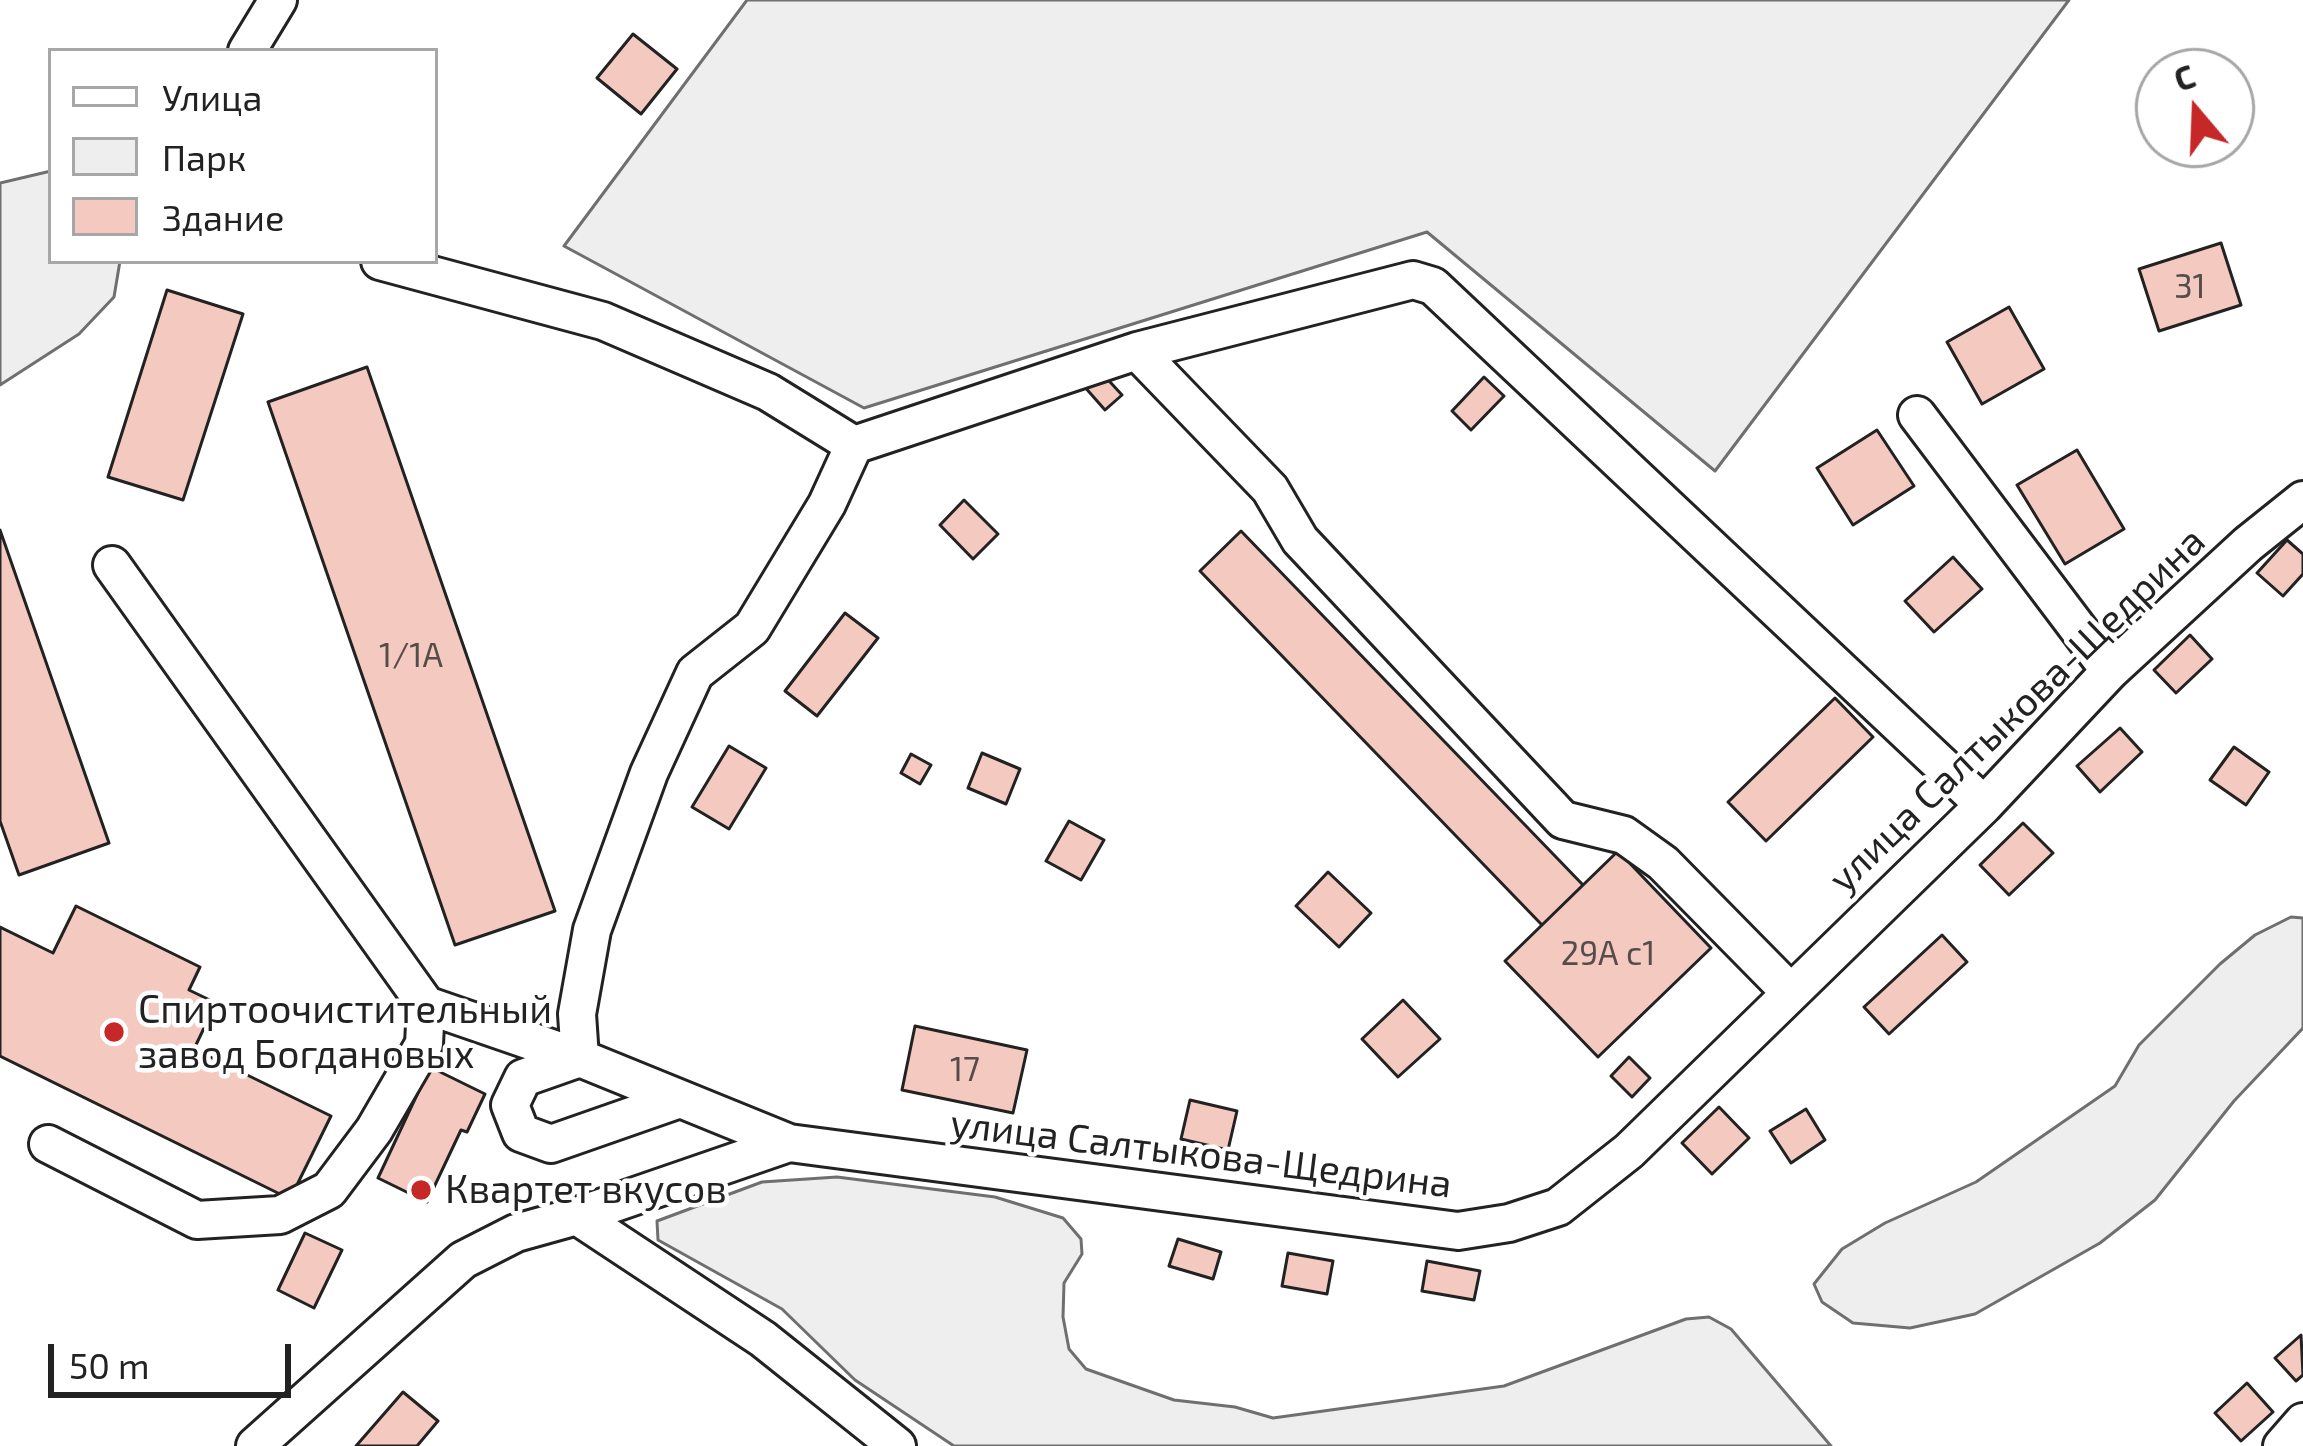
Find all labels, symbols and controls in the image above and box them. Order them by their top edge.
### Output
legend [48,48,438,264]
north arrow [2135,48,2255,168]
text: С [2169,55,2200,99]
text: Улица [162,75,262,118]
text: Парк [162,135,246,178]
text: Здание [162,195,284,238]
house number: 31 [2174,267,2206,307]
street label: улица Салтыкова-Щедрина [1819,518,2215,902]
house number: 1/1А [379,636,443,676]
house number: 29А с1 [1561,934,1655,974]
place label: Спиртоочистительный завод Богдановых [138,987,552,1078]
marker: Спиртоочистительный завод Богдановых [101,1019,127,1045]
house number: 17 [950,1050,980,1090]
street label: улица Салтыкова-Щедрина [948,1100,1454,1208]
place label: Квартет вкусов [445,1167,727,1213]
marker: Квартет вкусов [408,1177,434,1203]
scale bar [54,1320,297,1394]
text: 50 m [69,1343,150,1386]

